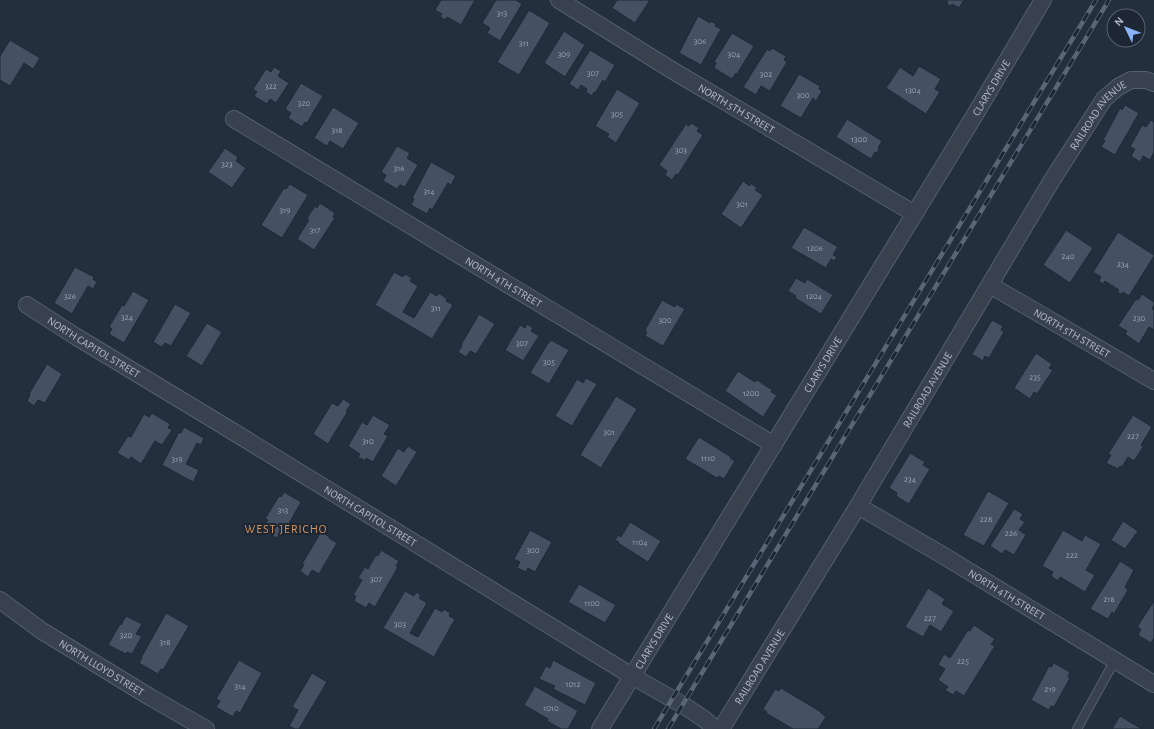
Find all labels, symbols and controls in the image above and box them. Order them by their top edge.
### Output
north arrow [1106,8,1146,48]
house number: 313 [497,9,508,18]
text: N [1112,15,1126,28]
house number: 306 [694,37,706,46]
house number: 311 [519,39,529,48]
house number: 309 [558,50,570,59]
house number: 304 [728,50,741,59]
street label: CLARYS DRIVE [970,57,1012,118]
house number: 307 [587,69,599,78]
house number: 302 [760,70,772,79]
street label: RAILROAD AVENUE [1067,78,1128,152]
house number: 322 [265,82,277,91]
street label: NORTH 5TH STREET [696,82,777,136]
house number: 1304 [905,86,922,95]
house number: 300 [796,91,810,100]
house number: 320 [298,99,311,108]
house number: 305 [611,110,623,119]
house number: 318 [331,126,343,135]
house number: 1300 [851,135,867,144]
house number: 303 [675,146,687,155]
house number: 323 [221,160,233,169]
house number: 316 [393,164,405,173]
house number: 314 [423,187,435,196]
house number: 301 [736,200,748,209]
house number: 319 [279,206,291,215]
house number: 317 [310,226,321,235]
house number: 1206 [807,244,823,253]
house number: 240 [1061,252,1075,261]
street label: NORTH 4TH STREET [463,255,544,309]
house number: 234 [1117,260,1130,269]
house number: 326 [64,292,76,301]
house number: 1204 [806,292,823,301]
house number: 311 [431,304,441,313]
street label: NORTH 5TH STREET [1032,306,1113,360]
house number: 324 [121,313,134,322]
street label: NORTH CAPITOL STREET [46,314,143,380]
house number: 230 [1133,314,1146,323]
house number: 300 [658,316,672,325]
street label: CLARYS DRIVE [801,334,844,394]
house number: 307 [516,339,528,348]
street label: RAILROAD AVENUE [901,350,954,429]
house number: 305 [543,358,555,367]
house number: 235 [1029,373,1041,382]
house number: 1200 [743,389,760,398]
house number: 301 [603,428,615,437]
house number: 227 [1127,432,1139,441]
house number: 310 [362,437,374,446]
house number: 1110 [701,454,715,463]
house number: 319 [171,455,183,464]
house number: 234 [904,475,917,484]
street label: NORTH CAPITOL STREET [322,483,419,549]
house number: 313 [278,506,289,515]
house number: 228 [980,515,992,524]
district label: WEST JERICHO [245,523,327,535]
house number: 226 [1005,529,1017,538]
house number: 1104 [632,538,648,547]
house number: 300 [526,546,540,555]
house number: 222 [1066,551,1078,560]
street label: NORTH 4TH STREET [967,567,1047,622]
house number: 307 [370,575,382,584]
house number: 218 [1103,595,1115,604]
house number: 1100 [584,599,600,608]
street label: CLARYS DRIVE [633,611,675,671]
house number: 227 [924,614,936,623]
house number: 303 [394,620,406,629]
street label: RAILROAD AVENUE [732,627,787,706]
house number: 320 [120,631,133,640]
street label: NORTH LLOYD STREET [57,637,147,698]
house number: 318 [159,638,171,647]
house number: 225 [957,657,969,666]
house number: 1012 [565,680,581,689]
house number: 314 [234,682,246,691]
house number: 219 [1044,685,1056,694]
house number: 1010 [543,704,559,713]

